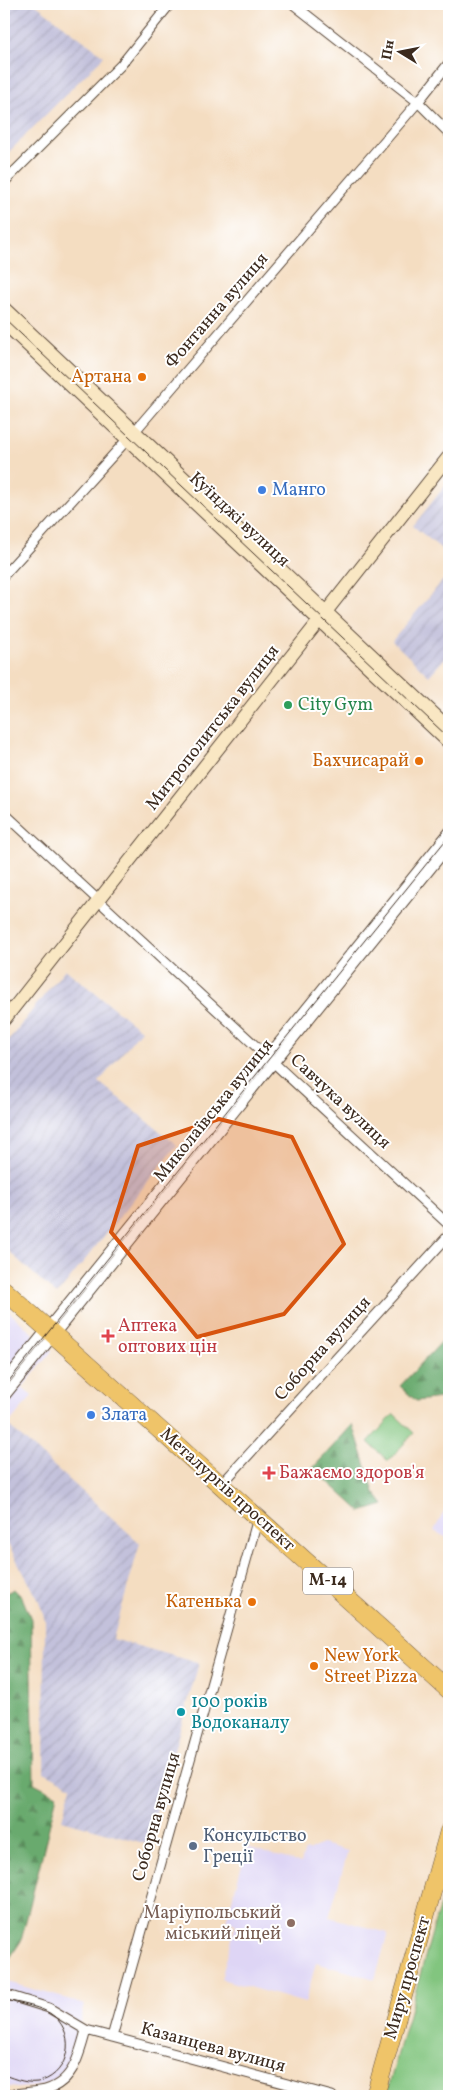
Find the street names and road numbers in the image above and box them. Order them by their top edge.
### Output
street label: Фонтанна вулиця [160,248,274,374]
street label: Куїнджі вулиця [183,467,295,573]
street label: Митрополитська вулиця [140,640,286,816]
street label: Миколаївська вулиця [148,1034,280,1188]
street label: Савчука вулиця [284,1049,396,1155]
street label: Соборна вулиця [269,1291,377,1407]
street label: Металургів проспект [154,1422,300,1558]
road number: М-14 [303,1568,353,1594]
street label: Соборна вулиця [127,1750,187,1884]
street label: Миру проспект [379,1914,437,2042]
street label: Казанцева вулиця [138,2017,288,2079]

